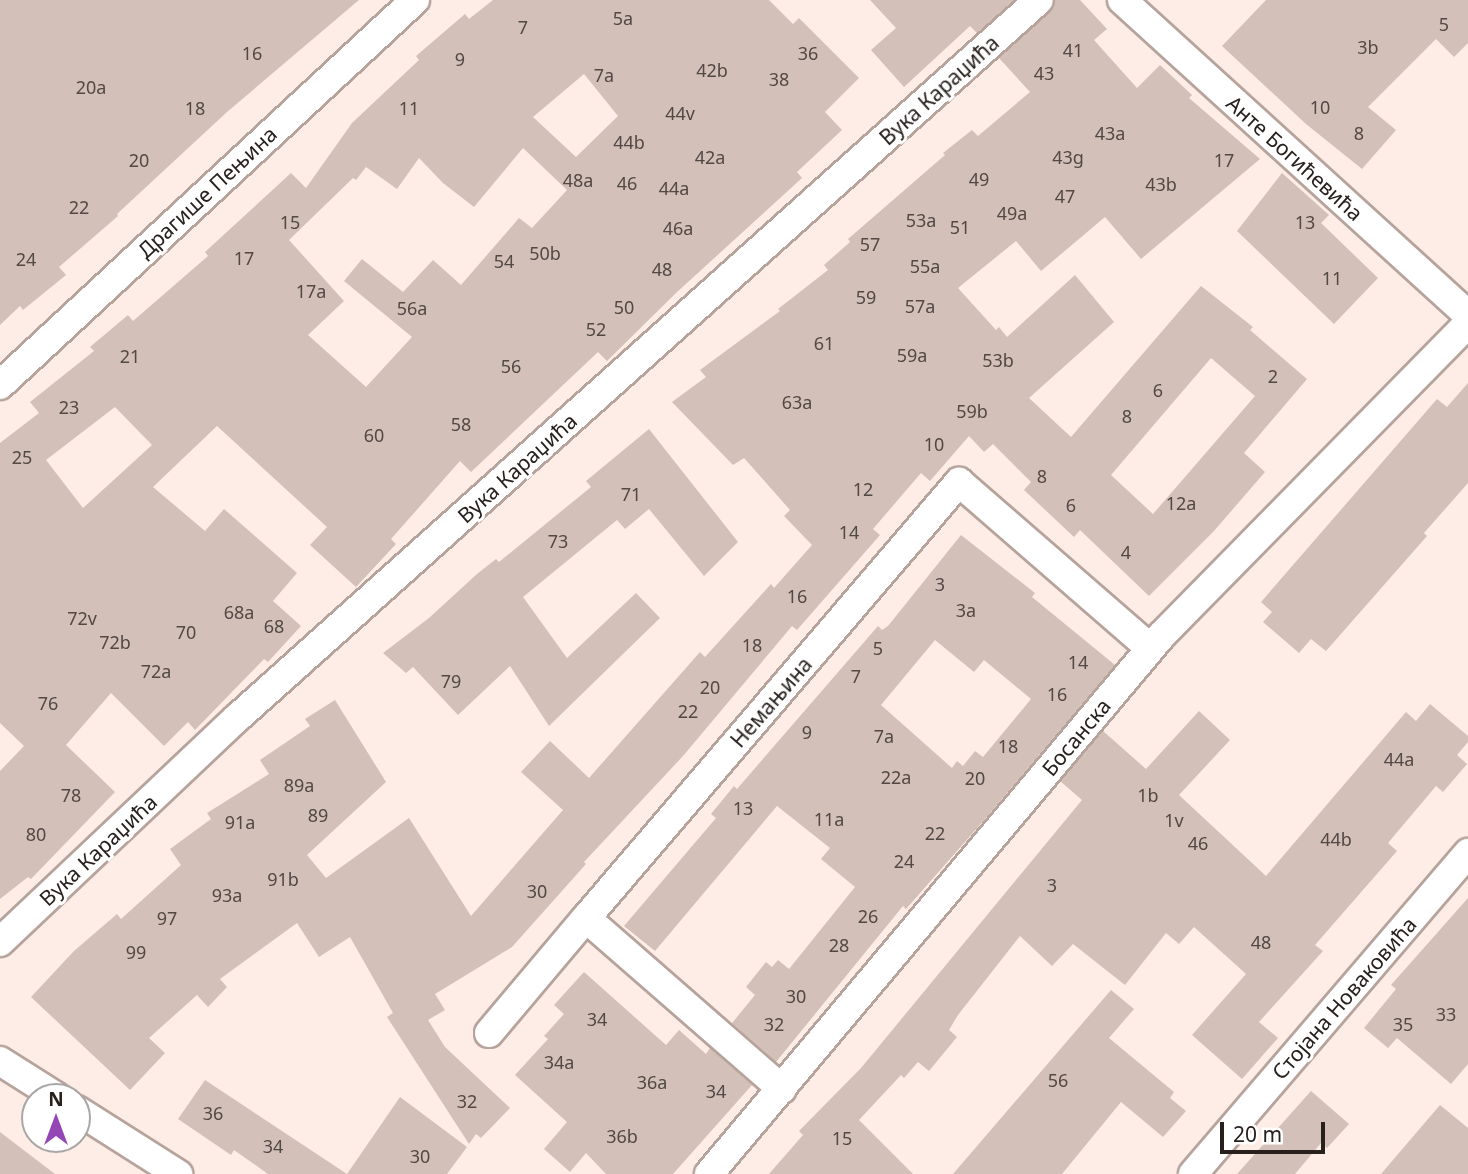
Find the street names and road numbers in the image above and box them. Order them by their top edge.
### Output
street label: Вука Караџића [874,30,1004,150]
street label: Анте Богићевића [1222,90,1368,226]
street label: Драгише Пењина [132,121,282,263]
street label: Вука Караџића [452,408,582,528]
street label: Немањина [725,652,817,752]
street label: Босанска [1036,693,1116,781]
street label: Вука Караџића [34,789,162,911]
street label: Стојана Новаковића [1267,912,1421,1084]

